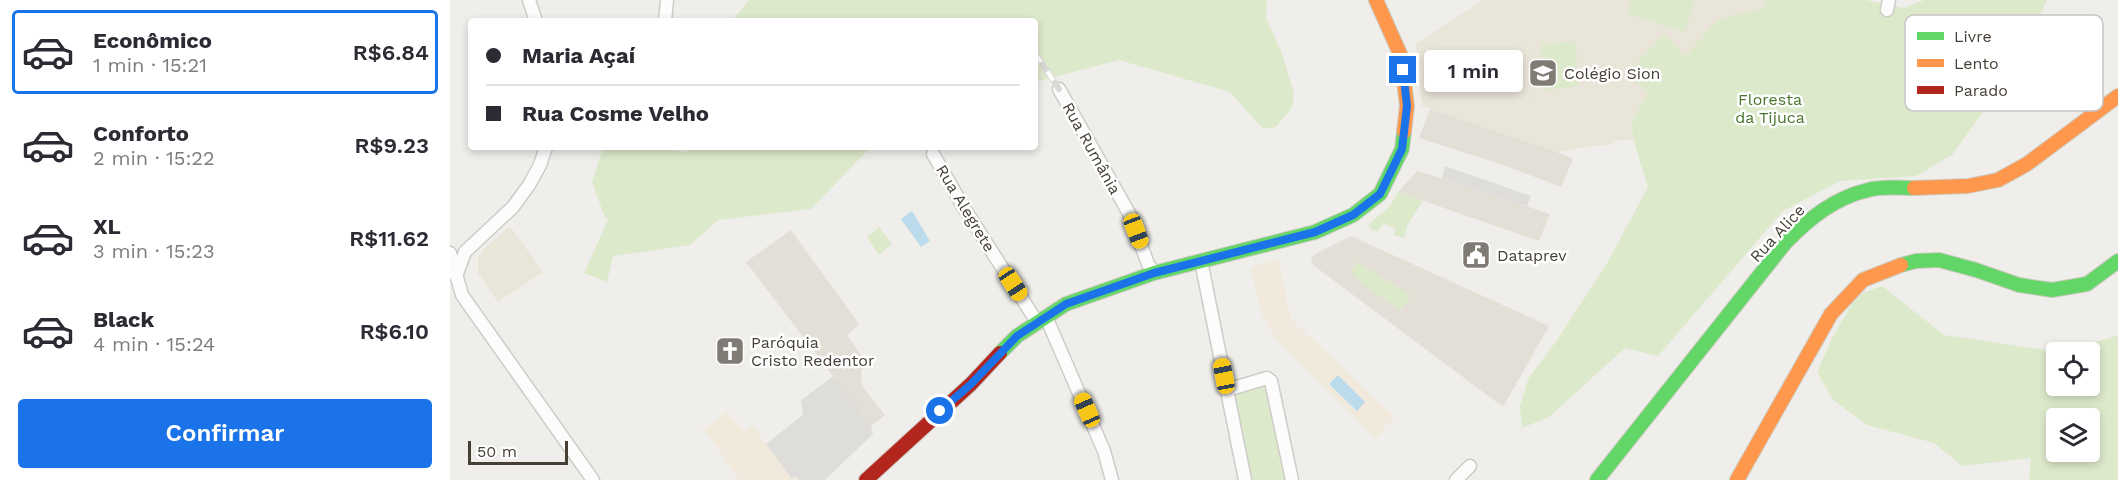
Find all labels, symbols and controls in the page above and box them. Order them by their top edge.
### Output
legend [1905,15,2103,111]
icon: car [21,25,75,79]
text: Livre [1954,27,1992,46]
text: Econômico [93,28,212,53]
text: R$6.84 [353,40,429,65]
text: Maria Açaí [522,43,635,68]
callout: 1 min [1424,49,1523,91]
text: 1 min · 15:21 [93,53,207,77]
text: Lento [1954,54,1999,73]
route end [1389,56,1416,83]
school or university icon: Colégio Sion [1527,57,1559,89]
text: 1 min [1448,59,1499,83]
place label: Colégio Sion [1564,64,1660,83]
text: Parado [1954,81,2008,100]
park label: Floresta da Tijuca [1735,90,1805,127]
street label: Rua Rumânia [1058,99,1125,198]
text: Rua Cosme Velho [522,101,709,126]
icon: car [21,118,75,172]
text: Conforto [93,121,189,146]
text: R$9.23 [355,133,429,158]
text: 2 min · 15:22 [93,146,215,170]
street label: Rua Alegrete [932,161,999,255]
street label: Rua Alice [1746,201,1809,266]
icon: car [21,211,75,265]
car [1121,211,1151,251]
text: XL [93,214,121,239]
text: R$11.62 [349,226,429,251]
text: 3 min · 15:23 [93,239,215,263]
public building icon: Dataprev [1460,239,1492,271]
place label: Dataprev [1497,246,1567,265]
car [996,264,1030,304]
icon: car [21,304,75,358]
text: Black [93,307,154,332]
text: R$6.10 [360,319,429,344]
text: 4 min · 15:24 [93,332,215,356]
place label: Paróquia Cristo Redentor [751,333,875,370]
church icon: Paróquia Cristo Redentor [714,335,746,367]
map controls [2046,342,2100,462]
button: locate [2046,342,2100,396]
car [1212,357,1236,395]
car [1071,390,1103,430]
route start [926,397,953,424]
button: Confirmar [18,399,432,468]
button: layers [2046,408,2100,462]
scale bar [468,438,568,466]
text: 50 m [477,442,517,461]

